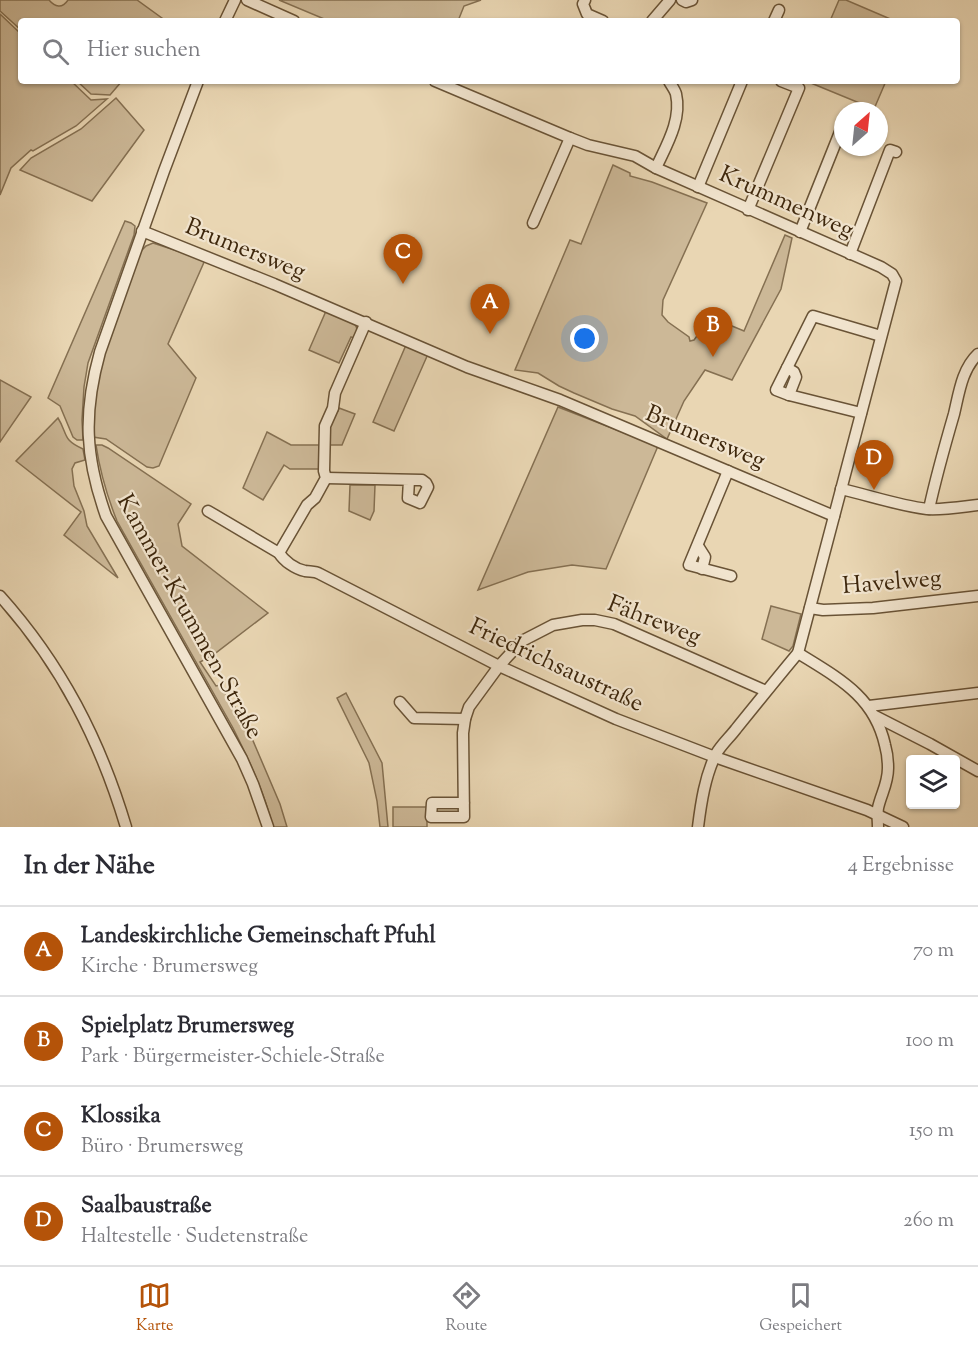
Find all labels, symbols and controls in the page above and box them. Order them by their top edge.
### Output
search box [18,18,960,84]
icon: search [39,35,72,68]
text: Hier suchen [87,35,201,67]
north arrow [834,102,888,156]
street label: Krummenweg [713,158,859,248]
street label: Brumersweg [180,210,311,290]
pin: C [384,234,422,284]
pin: A [470,284,510,334]
pin: B [694,308,732,357]
your location [570,324,599,353]
street label: Brumersweg [640,397,771,479]
pin: D [854,440,894,490]
street label: Kammer-Krummen-Straße [107,488,271,746]
street label: Havelweg [841,562,943,604]
street label: Fähreweg [602,588,706,655]
street label: Friedrichsaustraße [463,611,649,721]
map controls [906,755,960,809]
button: layers [906,755,960,809]
text: In der Nähe [24,848,155,885]
text: 4 Ergebnisse [848,852,954,881]
text: Landeskirchliche Gemeinschaft Pfuhl [81,921,436,953]
text: A [35,937,52,966]
text: 70 m [913,937,954,966]
text: Kirche · Brumersweg [81,953,258,982]
text: Spielplatz Brumersweg [81,1011,294,1043]
text: B [37,1027,50,1056]
text: 100 m [905,1027,954,1056]
text: Park · Bürgermeister-Schiele-Straße [81,1043,385,1072]
text: Klossika [81,1101,161,1133]
text: C [35,1117,52,1146]
text: 150 m [909,1117,954,1146]
text: Büro · Brumersweg [81,1133,243,1162]
text: Saalbaustraße [81,1191,212,1223]
text: D [36,1207,51,1236]
text: 260 m [903,1207,954,1236]
text: Haltestelle · Sudetenstraße [81,1223,308,1252]
tab: Karte [136,1279,174,1338]
tab: Route [445,1279,487,1338]
tab: Gespeichert [759,1279,842,1338]

